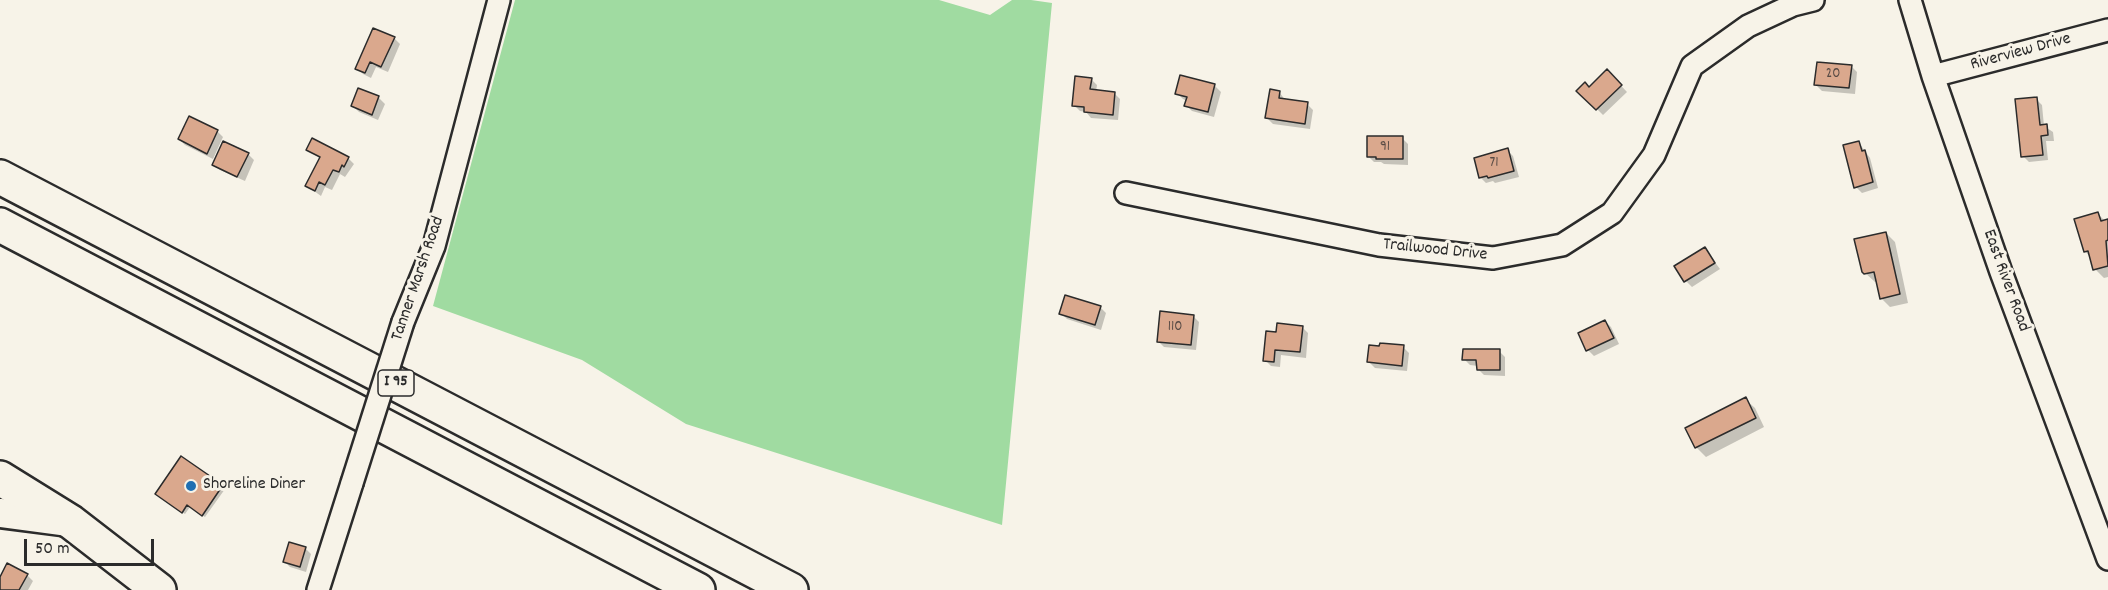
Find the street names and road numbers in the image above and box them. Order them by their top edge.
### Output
street label: Riverview Drive [1968,29,2074,77]
street label: Tanner Marsh Road [388,214,450,344]
street label: East River Road [1977,227,2033,335]
street label: Trailwood Drive [1382,235,1488,267]
road number: I 95 [378,370,414,396]

